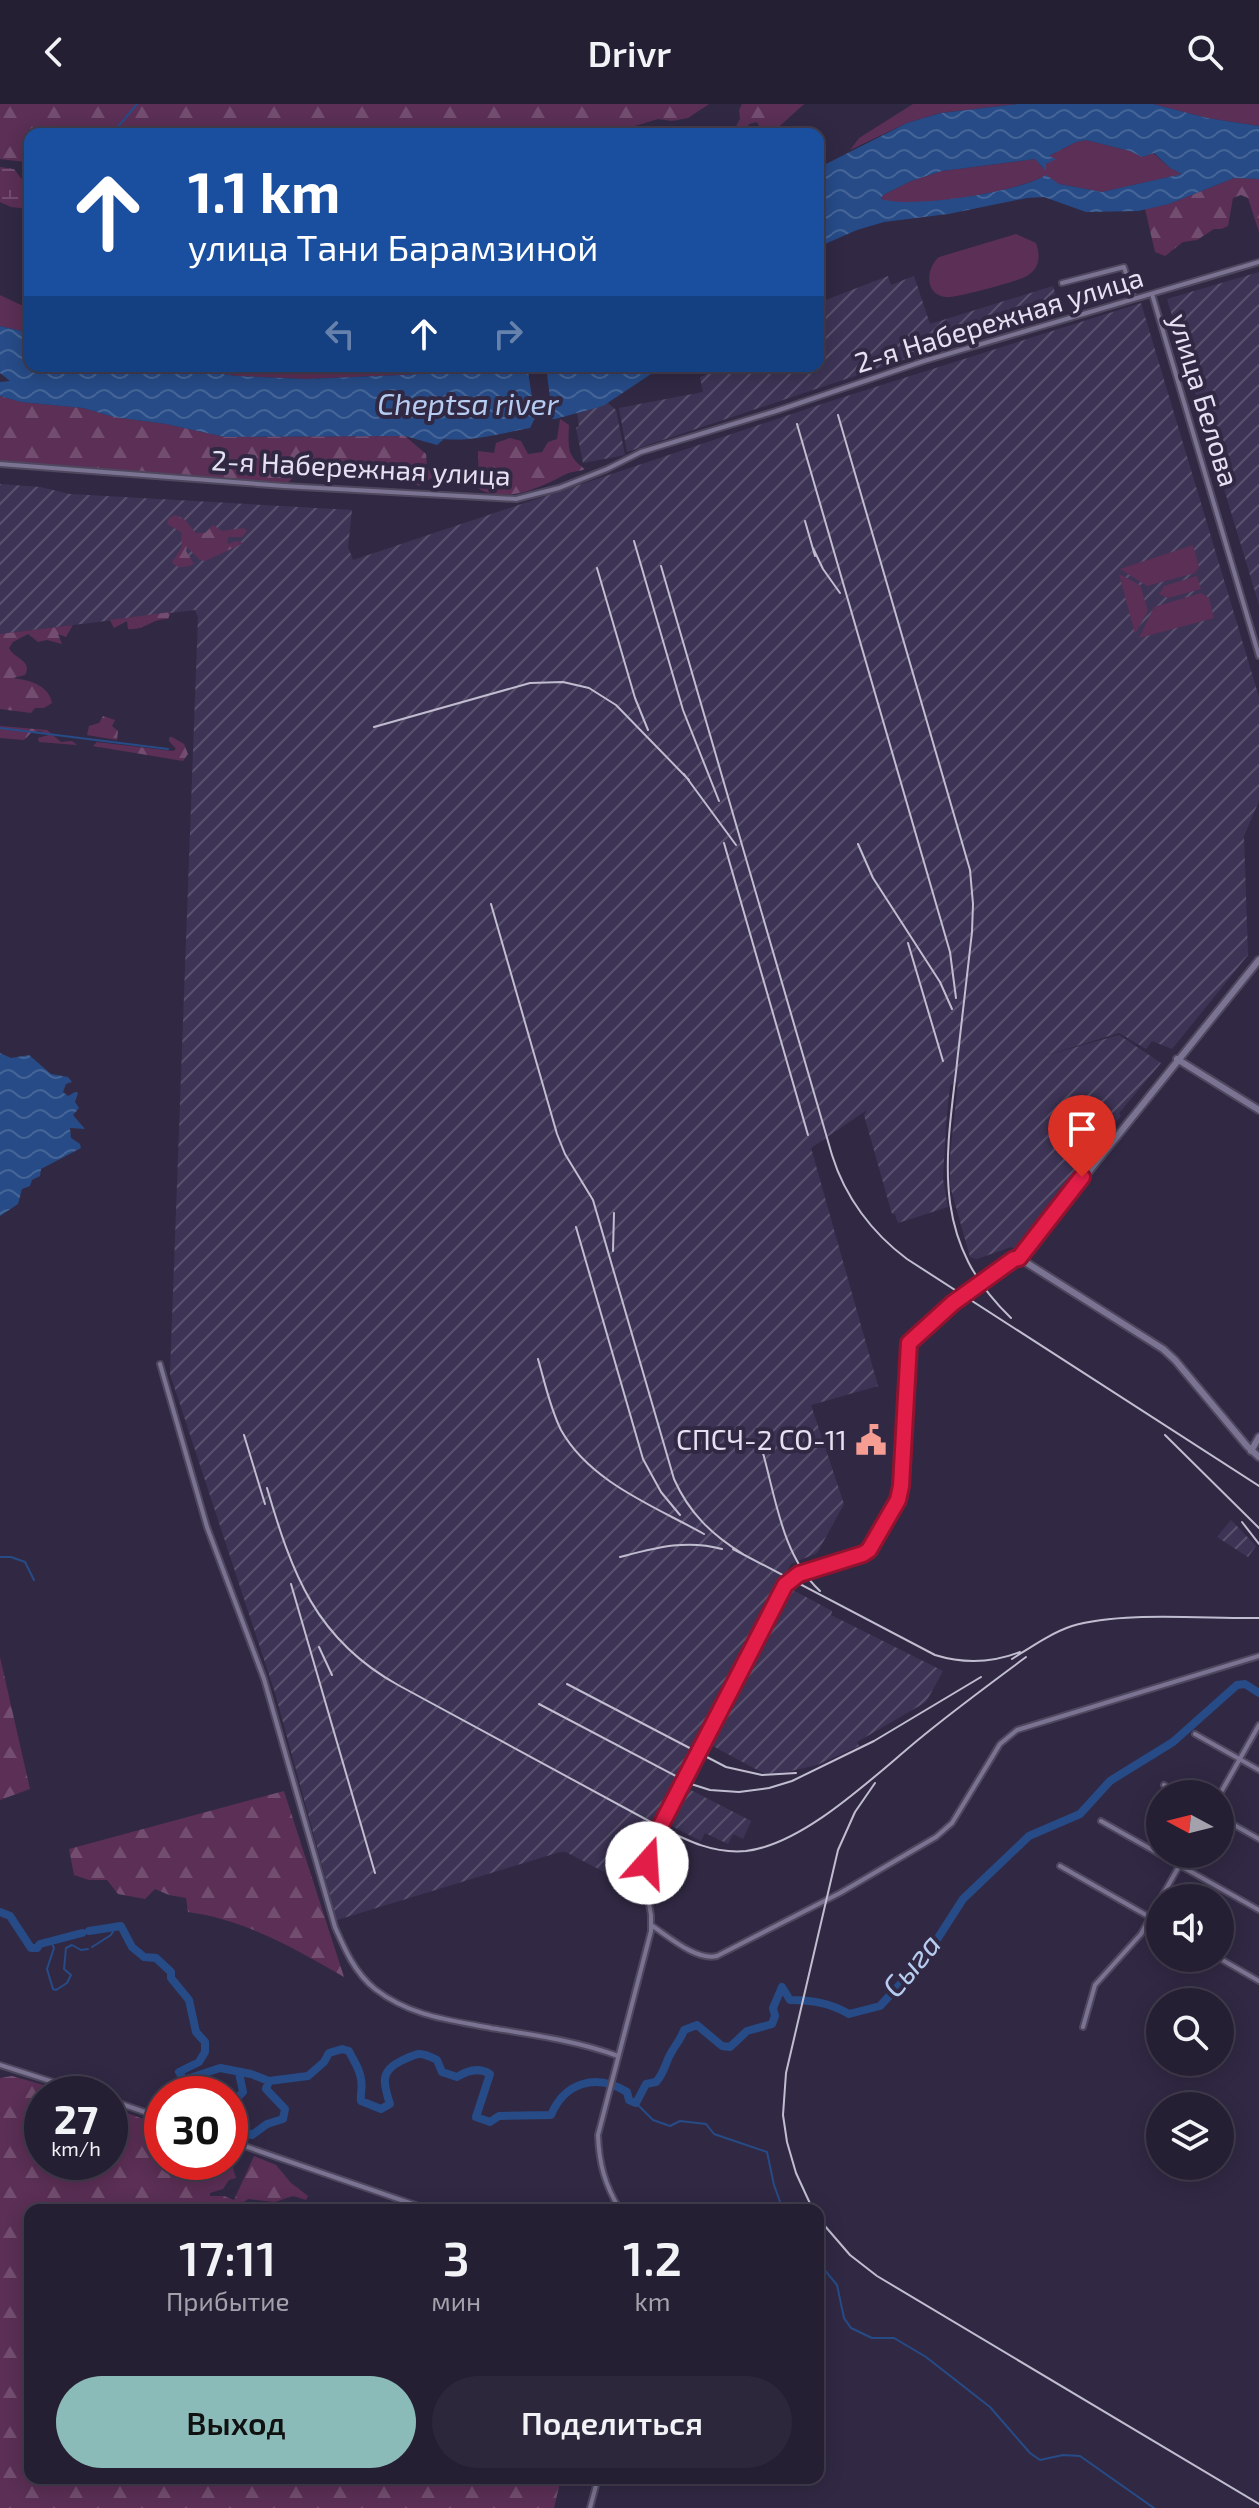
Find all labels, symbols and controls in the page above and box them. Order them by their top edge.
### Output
icon: back [32,30,76,74]
icon: search [1183,30,1227,74]
text: Drivr [588,31,671,74]
text: 1.1 km [188,157,340,224]
icon: ahead [56,160,160,264]
text: улица Тани Барамзиной [188,225,598,268]
street label: 2-я Набережная улица [850,259,1147,379]
street label: улица Белова [1163,309,1247,490]
icon: left [318,312,362,356]
icon: ahead [402,312,446,356]
icon: right [486,312,530,356]
water label: Cheptsa river [377,385,560,421]
street label: 2-я Набережная улица [210,442,512,492]
pin [1048,1095,1116,1177]
icon: arrive [1060,1107,1104,1151]
place label: СПСЧ-2 СО-11 [676,1422,847,1456]
public building icon: СПСЧ-2 СО-11 [854,1423,888,1457]
north arrow [1146,1780,1234,1868]
map controls [1146,1780,1234,2180]
position arrow [605,1821,689,1905]
button: sound [1146,1884,1234,1972]
water label: Сыга [874,1926,947,2004]
button: search [1146,1988,1234,2076]
speed limit sign: 30 [144,2076,248,2180]
button: layers [1146,2092,1234,2180]
text: 27 [54,2094,98,2142]
text: km/h [51,2136,101,2160]
text: 17:11 [179,2228,276,2286]
text: 3 [443,2228,470,2286]
text: 1.2 [623,2228,682,2286]
text: Прибытие [166,2285,289,2316]
text: мин [431,2285,481,2316]
text: km [635,2285,671,2316]
button: Выход [56,2376,416,2468]
button: Поделиться [432,2376,792,2468]

